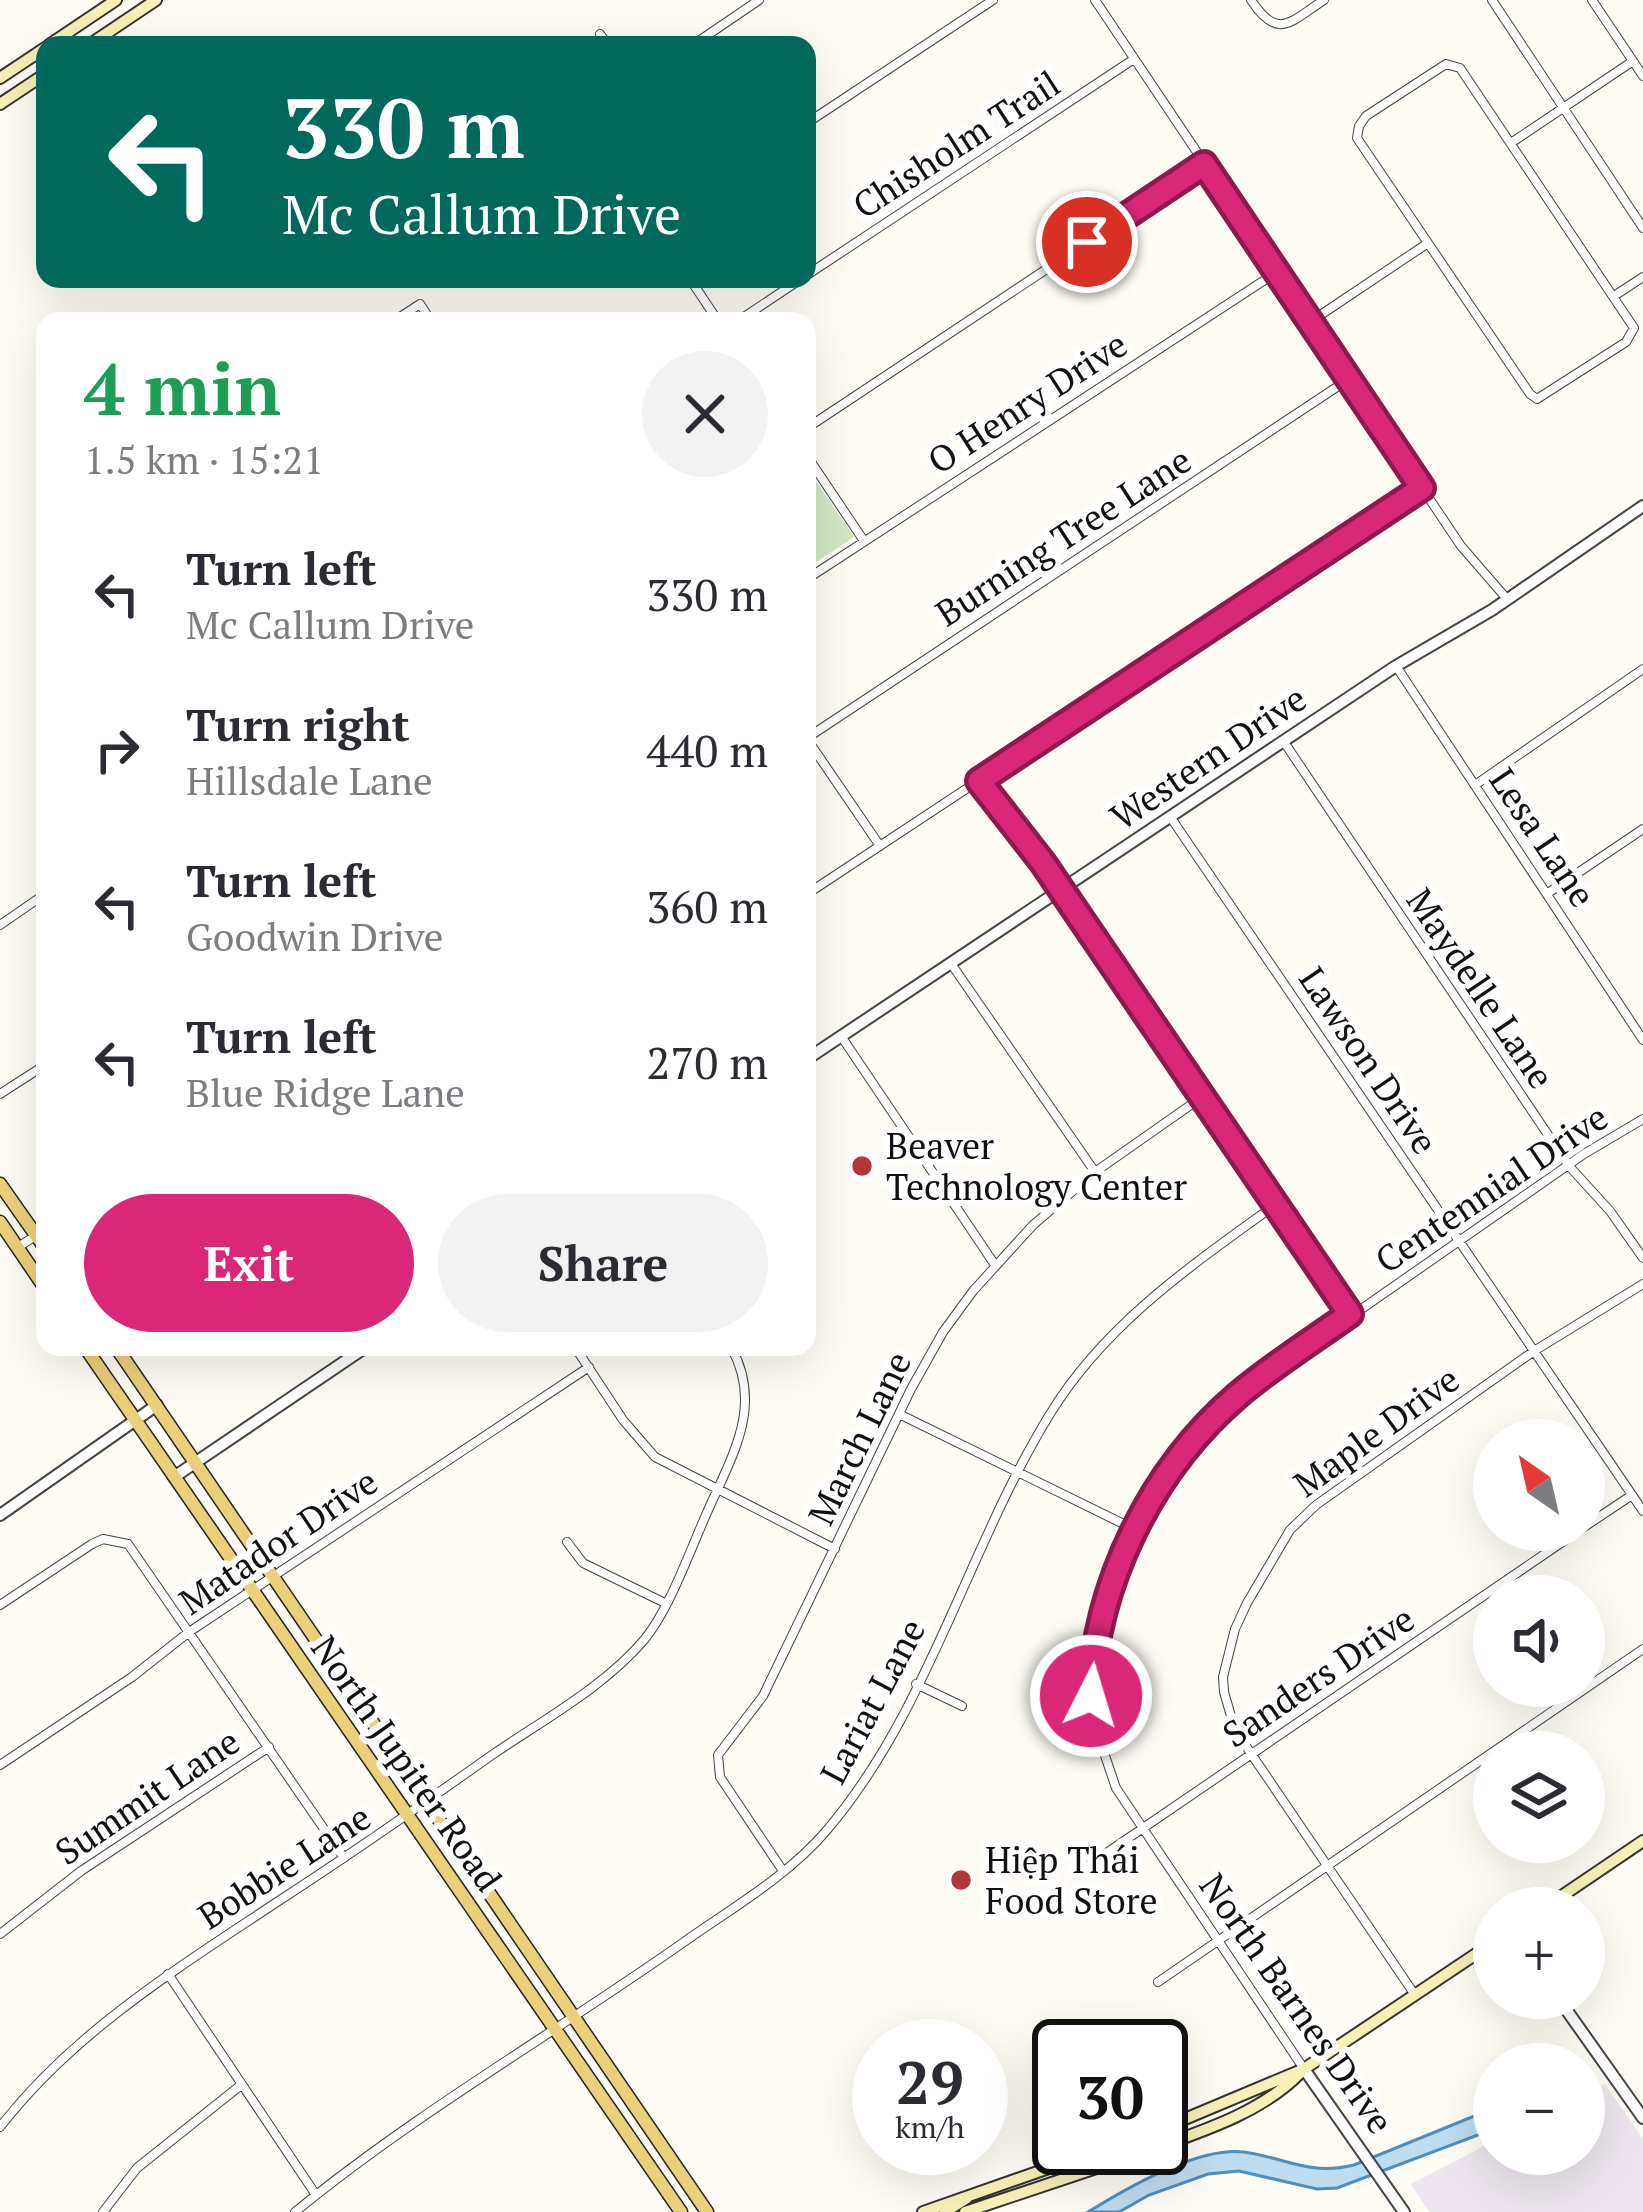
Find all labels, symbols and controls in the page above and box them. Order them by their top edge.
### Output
street label: Chisholm Trail [844,60,1068,228]
text: 330 m [282,71,525,182]
icon: left [84,84,240,240]
text: Mc Callum Drive [282,178,681,249]
pin [1036,191,1138,293]
icon: arrive [1054,209,1120,275]
street label: O Henry Drive [918,320,1136,484]
text: 4 min [84,340,281,436]
button: close [642,351,768,477]
text: 1.5 km · 15:21 [84,433,324,485]
street label: Burning Tree Lane [926,436,1200,636]
text: Turn left [186,538,377,598]
icon: left [84,561,150,627]
text: 330 m [646,564,768,624]
text: Mc Callum Drive [186,598,474,650]
street label: Western Drive [1101,674,1315,840]
text: Turn right [186,694,410,754]
icon: right [84,717,150,783]
text: 440 m [646,720,768,780]
text: Hillsdale Lane [186,754,433,806]
street label: Lesa Lane [1479,758,1607,916]
text: Turn left [186,850,377,910]
icon: left [84,873,150,939]
text: 360 m [646,876,768,936]
street label: Maydelle Lane [1397,879,1565,1097]
text: Goodwin Drive [186,910,443,962]
street label: Lawson Drive [1289,957,1449,1163]
text: Turn left [186,1006,377,1066]
icon: left [84,1029,150,1095]
text: 270 m [646,1032,768,1092]
text: Blue Ridge Lane [186,1066,465,1118]
street label: Centennial Drive [1366,1093,1616,1283]
place label: Beaver Technology Center [886,1122,1187,1210]
marker: Beaver Technology Center [849,1153,875,1179]
button: Exit [84,1194,414,1332]
button: Share [438,1194,768,1332]
street label: March Lane [797,1344,921,1532]
street label: Maple Drive [1284,1355,1468,1507]
north arrow [1473,1419,1605,1551]
map controls [1473,1419,1605,2175]
street label: Matador Drive [170,1457,386,1625]
button: sound [1473,1575,1605,1707]
street label: Sanders Drive [1213,1595,1423,1757]
street label: Lariat Lane [809,1610,935,1792]
street label: North Jupiter Road [301,1626,513,1900]
position arrow [1028,1633,1154,1759]
street label: Summit Lane [46,1717,248,1875]
button: layers [1473,1731,1605,1863]
street label: Bobbie Lane [189,1793,379,1939]
place label: Hiệp Thái Food Store [985,1836,1158,1924]
street label: North Barnes Drive [1190,1864,1404,2142]
marker: Hiệp Thái Food Store [948,1867,974,1893]
button: + [1473,1887,1605,2019]
speed limit sign: 30 [1032,2019,1188,2175]
text: 29 [896,2042,964,2121]
button: − [1473,2043,1605,2175]
text: km/h [895,2107,965,2147]

